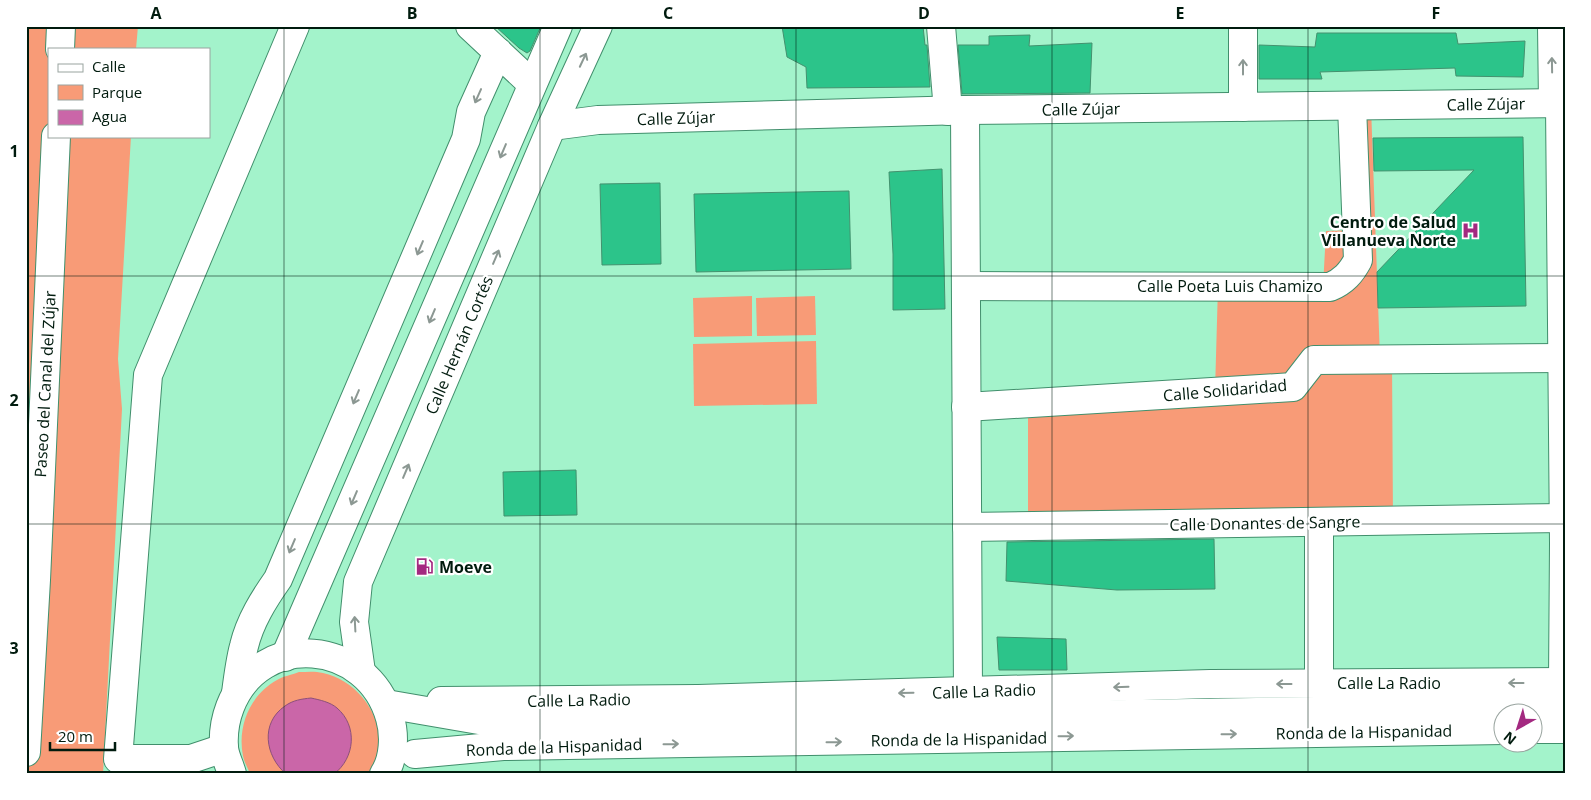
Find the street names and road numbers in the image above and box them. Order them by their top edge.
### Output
street label: Calle Zújar [1447,92,1526,116]
street label: Calle Zújar [1042,97,1121,121]
street label: Calle Zújar [636,106,716,130]
street label: Calle Hernán Cortés [420,272,498,418]
street label: Calle Poeta Luis Chamizo [1137,275,1323,297]
street label: Paseo del Canal del Zújar [29,290,61,478]
street label: Calle Solidaridad [1162,374,1288,406]
street label: Calle Donantes de Sangre [1169,510,1361,536]
street label: Calle La Radio [1337,672,1441,694]
street label: Calle La Radio [932,678,1036,704]
street label: Calle La Radio [527,688,631,712]
street label: Ronda de la Hispanidad [1276,719,1452,745]
street label: Ronda de la Hispanidad [871,726,1047,752]
street label: Ronda de la Hispanidad [465,733,643,761]

